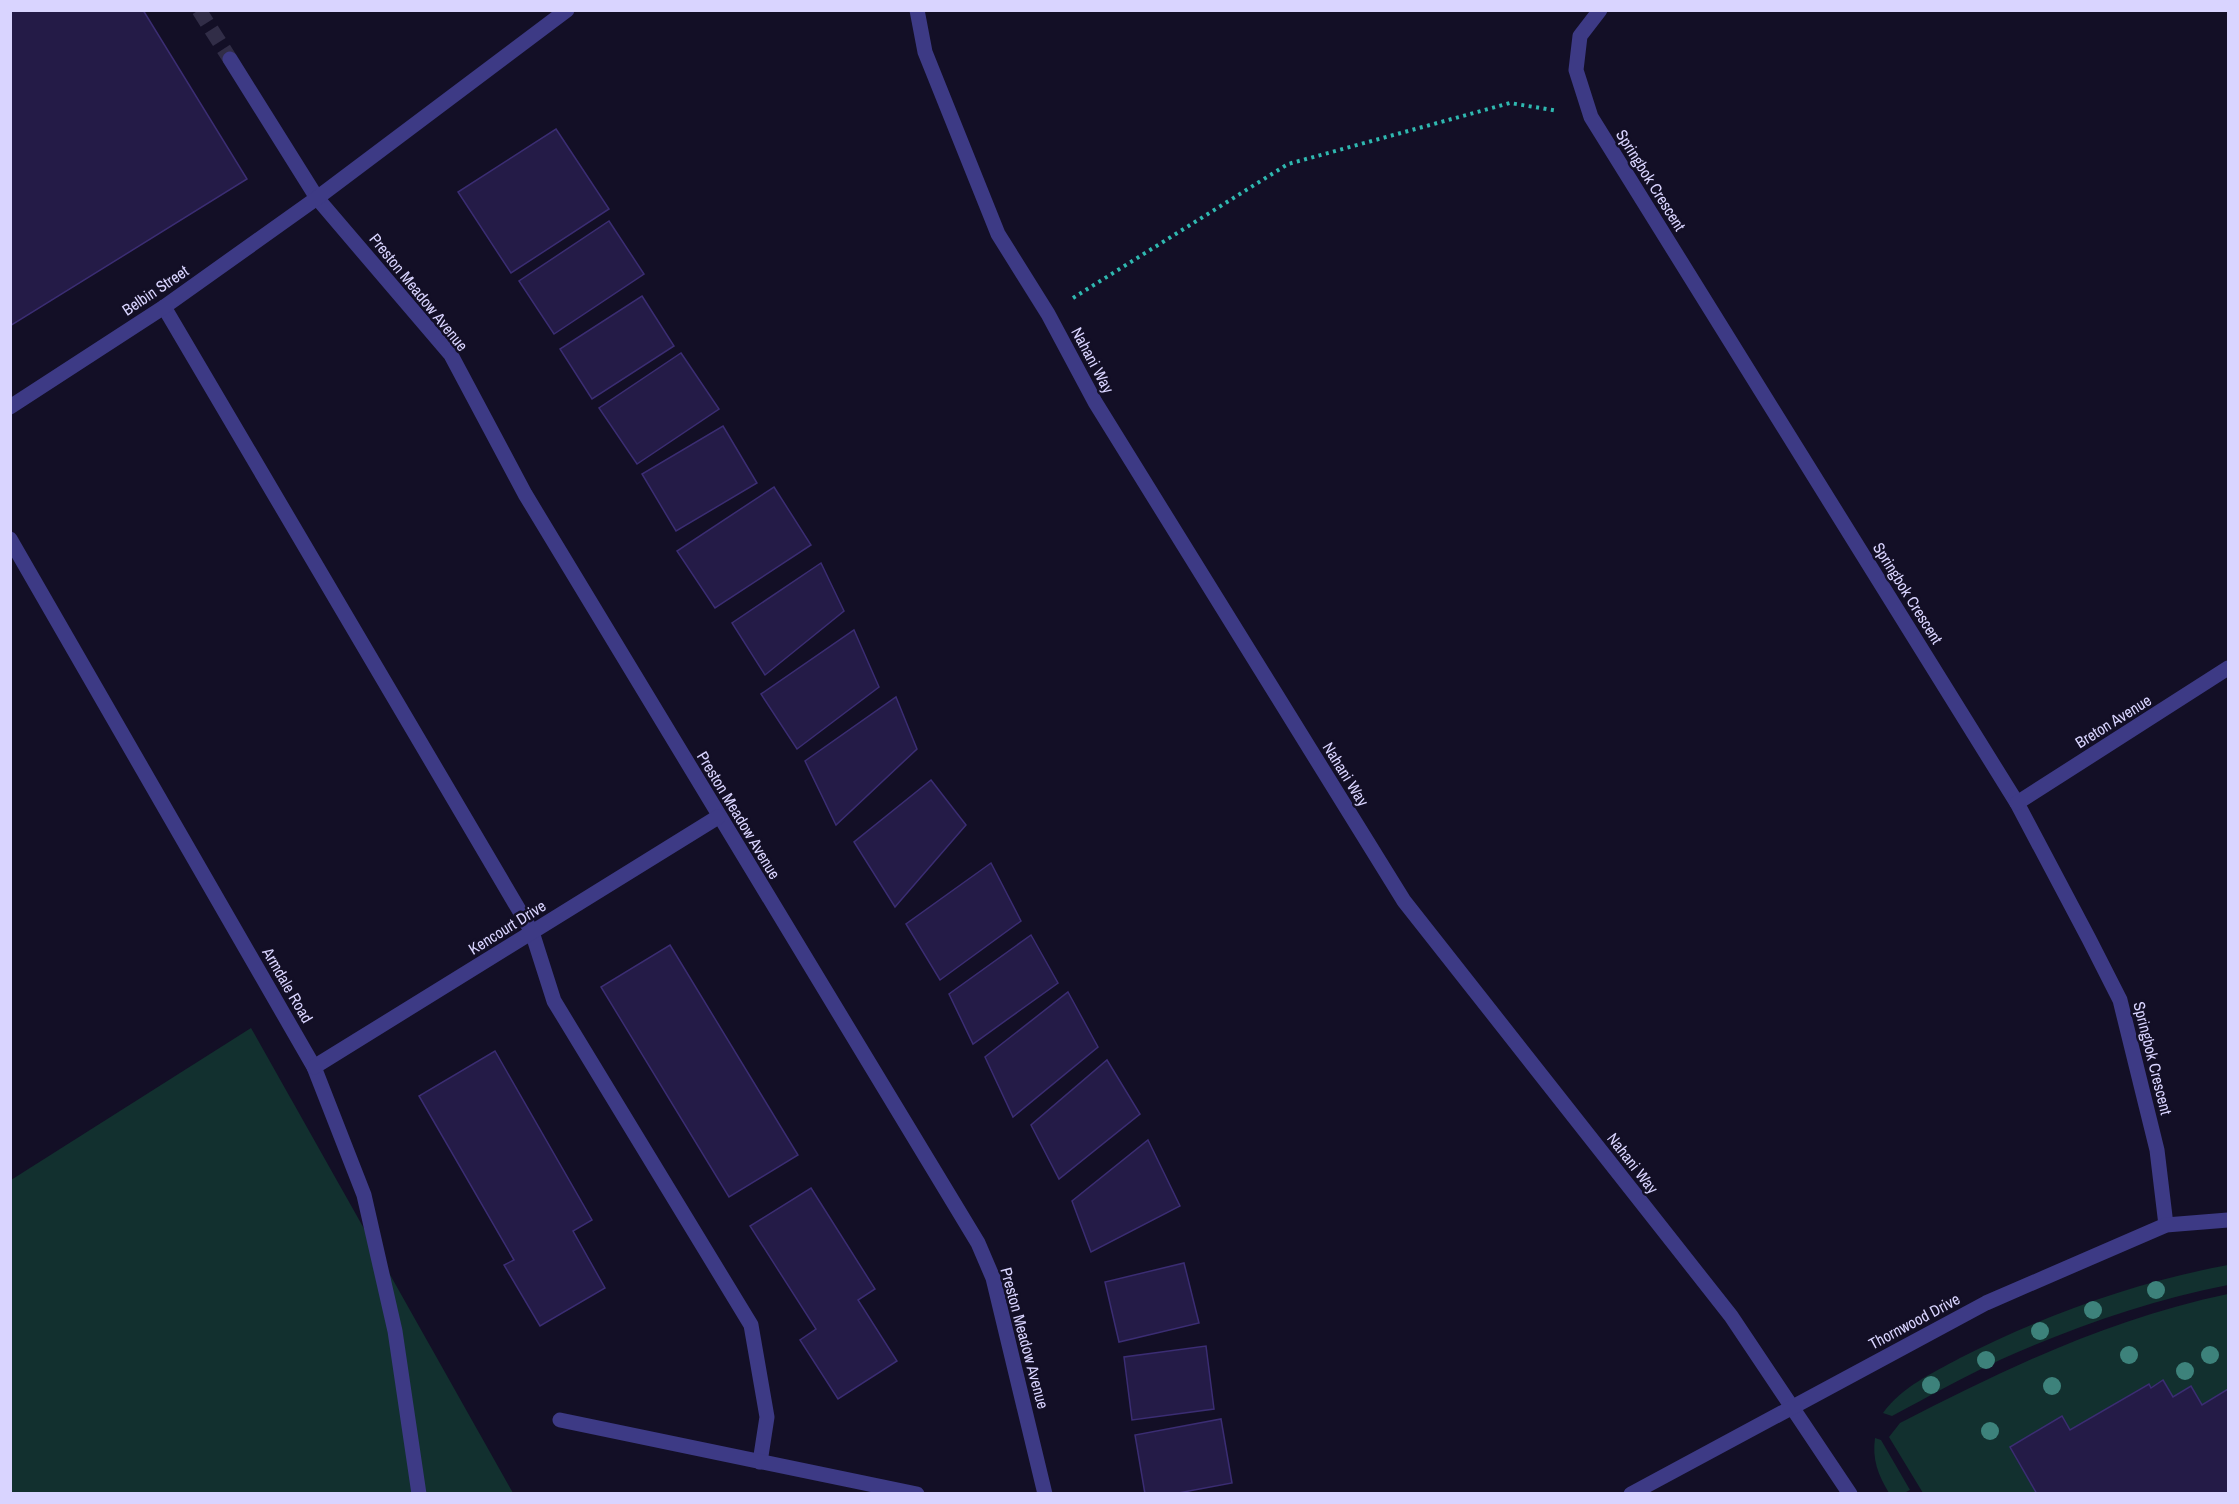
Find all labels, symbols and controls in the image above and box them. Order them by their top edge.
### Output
street label: Springbok Crescent [1611,125,1691,235]
street label: Preston Meadow Avenue [365,228,473,356]
street label: Belbin Street [117,259,193,320]
street label: Nahani Way [1066,323,1120,397]
street label: Springbok Crescent [1868,538,1948,648]
street label: Breton Avenue [2071,689,2155,753]
street label: Nahani Way [1318,738,1375,811]
street label: Preston Meadow Avenue [692,747,786,883]
street label: Kencourt Drive [464,894,550,960]
street label: Armdale Road [257,942,318,1027]
street label: Springbok Crescent [2128,999,2178,1117]
street label: Nahani Way [1602,1128,1664,1198]
street label: Preston Meadow Avenue [996,1265,1054,1411]
street label: Thornwood Drive [1864,1288,1964,1354]

